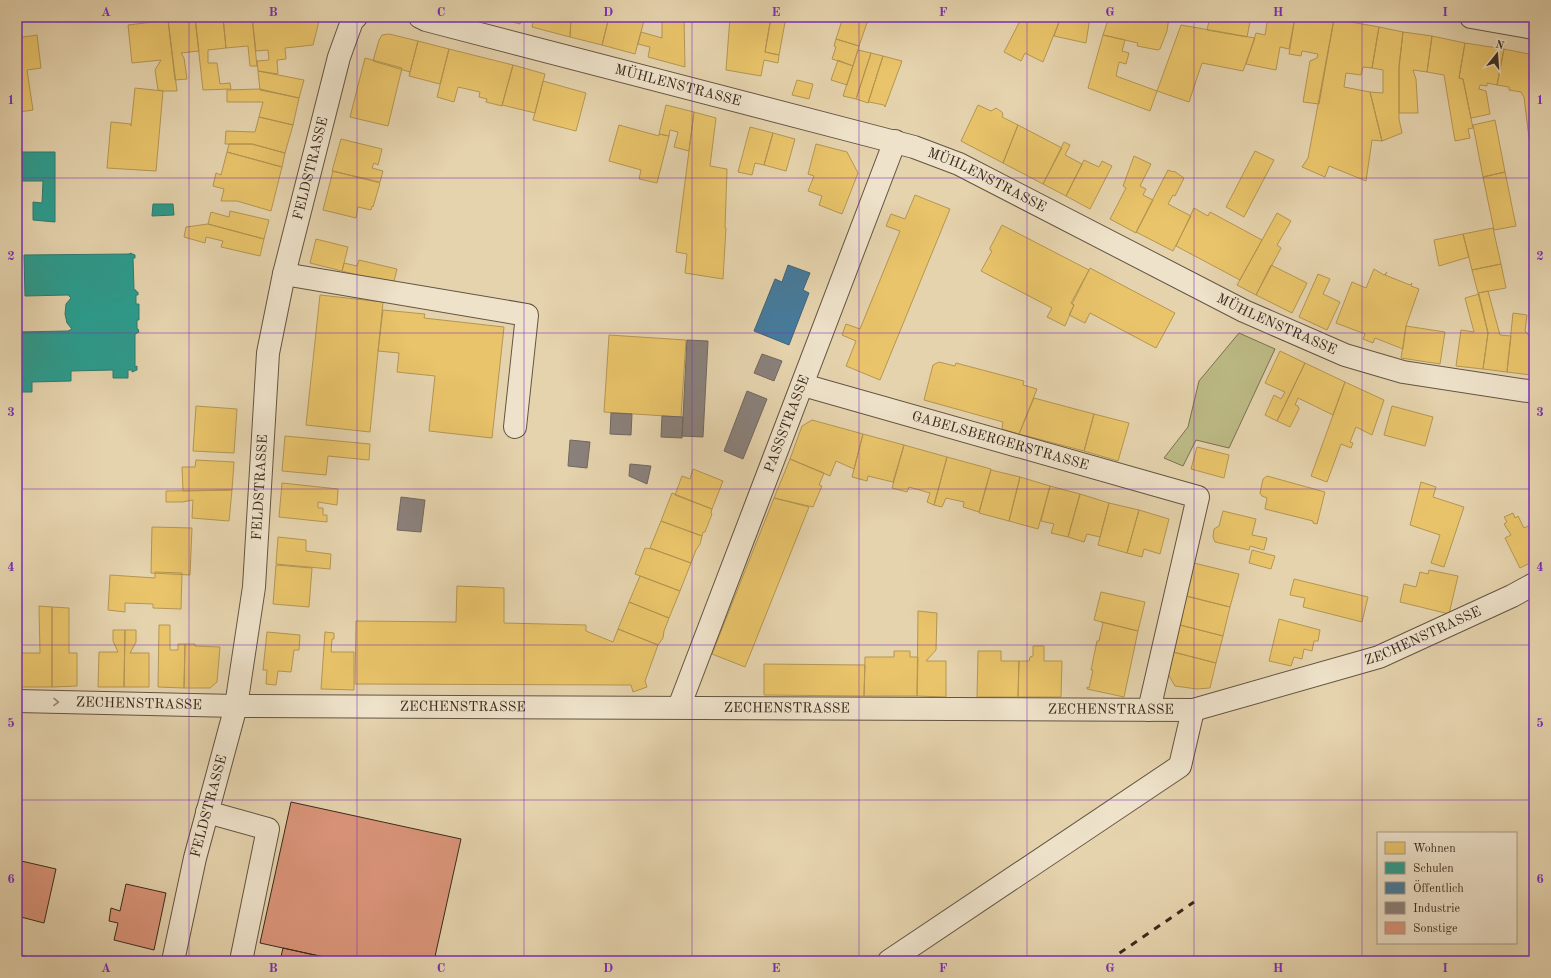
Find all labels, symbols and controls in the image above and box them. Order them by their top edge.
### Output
text: A [101,6,111,19]
text: B [268,6,278,19]
text: C [437,6,445,19]
text: D [603,6,613,19]
text: E [772,6,781,19]
text: F [939,6,948,19]
text: G [1105,6,1115,19]
text: H [1273,6,1284,19]
text: I [1442,6,1448,19]
north arrow [1477,34,1517,74]
text: N [1494,39,1506,53]
street label: MÜHLENSTRASSE [613,62,743,109]
text: 1 [7,94,15,107]
text: 1 [1536,94,1544,107]
street label: FELDSTRASSE [291,115,331,222]
street label: MÜHLENSTRASSE [926,146,1048,215]
text: 2 [7,250,15,263]
text: 2 [1536,250,1544,263]
street label: MÜHLENSTRASSE [1214,291,1339,357]
street label: PASSSTRASSE [762,373,812,475]
text: 3 [7,406,15,419]
text: 3 [1536,406,1544,419]
street label: GABELSBERGERSTRASSE [910,409,1090,473]
street label: FELDSTRASSE [250,434,270,541]
text: 4 [7,561,15,574]
text: 4 [1536,561,1544,574]
street label: ZECHENSTRASSE [1363,604,1483,668]
street label: ZECHENSTRASSE [76,695,202,712]
one-way arrow [53,698,59,706]
street label: ZECHENSTRASSE [400,700,526,714]
street label: ZECHENSTRASSE [724,701,850,716]
street label: ZECHENSTRASSE [1048,702,1174,717]
text: 5 [7,717,15,730]
text: 5 [1536,717,1544,730]
street label: FELDSTRASSE [188,753,230,859]
legend [1377,832,1517,944]
text: Wohnen [1413,843,1456,855]
text: Schulen [1413,863,1454,875]
text: 6 [7,873,15,886]
text: 6 [1536,873,1544,886]
text: Öffentlich [1413,879,1464,895]
text: Industrie [1413,903,1460,915]
text: Sonstige [1413,923,1458,935]
text: A [101,962,111,975]
text: B [268,962,278,975]
text: C [437,962,445,975]
text: D [603,962,613,975]
text: E [772,962,781,975]
text: F [939,962,948,975]
text: G [1105,962,1115,975]
text: H [1273,962,1284,975]
text: I [1442,962,1448,975]

